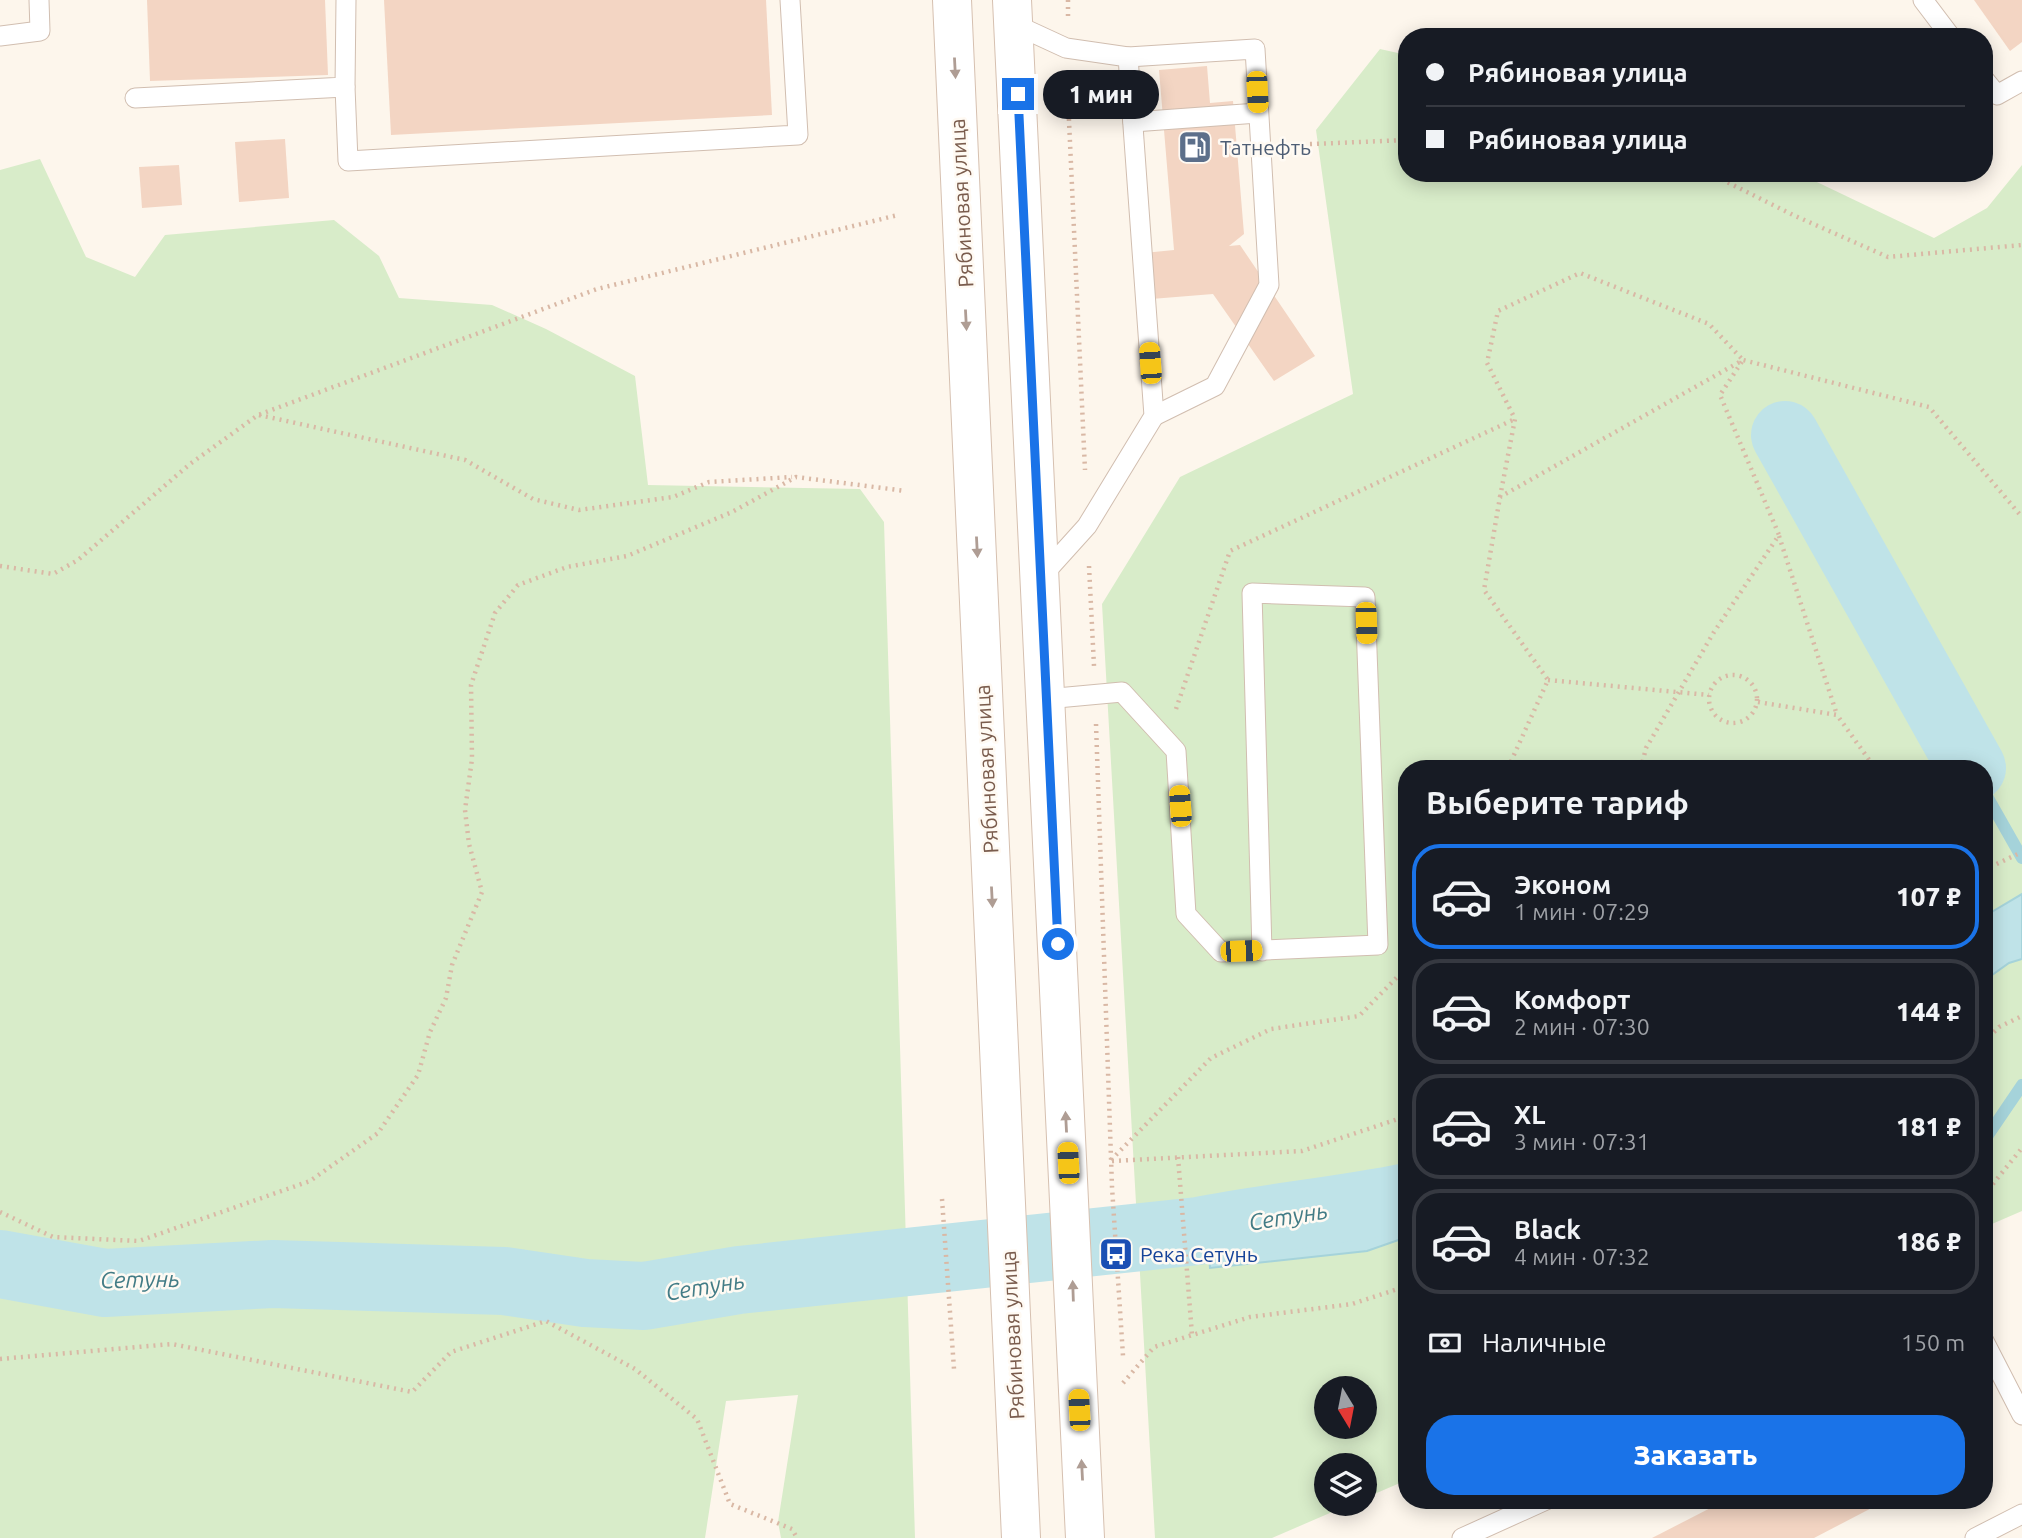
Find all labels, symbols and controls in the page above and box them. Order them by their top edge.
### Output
one-way arrow [950,57,961,79]
text: Рябиновая улица [1468,58,1688,87]
callout: 1 мин [1042,70,1158,119]
car [1246,70,1269,114]
route end [1002,78,1034,110]
text: 1 мин [1069,82,1133,107]
street label: Рябиновая улица [945,118,977,288]
text: Рябиновая улица [1468,125,1688,154]
fuel station icon: Татнефть [1176,128,1214,166]
place label: Татнефть [1220,135,1311,159]
one-way arrow [961,309,972,331]
car [1139,341,1162,385]
one-way arrow [971,536,982,558]
car [1355,602,1378,644]
street label: Рябиновая улица [970,684,1002,854]
car [1169,784,1192,828]
text: Выберите тариф [1426,784,1689,820]
icon: car [1430,865,1493,928]
text: Эконом [1514,870,1611,899]
text: 107 ₽ [1896,882,1961,911]
one-way arrow [987,886,998,908]
text: 1 мин · 07:29 [1514,899,1650,924]
route start [1042,928,1074,960]
car [1220,940,1263,962]
icon: car [1430,980,1493,1043]
text: Комфорт [1514,985,1630,1014]
text: 144 ₽ [1896,997,1961,1026]
text: 2 мин · 07:30 [1514,1014,1650,1039]
icon: car [1430,1095,1493,1158]
text: XL [1514,1100,1545,1129]
one-way arrow [1061,1110,1072,1132]
text: 181 ₽ [1896,1112,1961,1141]
text: 3 мин · 07:31 [1514,1129,1650,1154]
car [1057,1141,1080,1185]
water label: Сетунь [1247,1197,1329,1235]
icon: car [1430,1210,1493,1273]
text: Black [1514,1215,1581,1244]
text: 186 ₽ [1896,1227,1961,1256]
bus stop icon: Река Сетунь [1097,1235,1135,1273]
place label: Река Сетунь [1140,1242,1258,1266]
text: 4 мин · 07:32 [1514,1244,1650,1269]
street label: Рябиновая улица [996,1250,1028,1420]
water label: Сетунь [100,1266,180,1292]
water label: Сетунь [664,1267,746,1305]
one-way arrow [1068,1279,1079,1301]
icon: cash [1426,1324,1464,1362]
text: Наличные [1482,1328,1607,1357]
text: 150 m [1901,1330,1965,1355]
north arrow [1314,1376,1377,1438]
map controls [1314,1376,1377,1516]
car [1068,1388,1091,1432]
button: Заказать [1426,1415,1965,1495]
button: layers [1314,1453,1377,1516]
one-way arrow [1076,1459,1087,1481]

